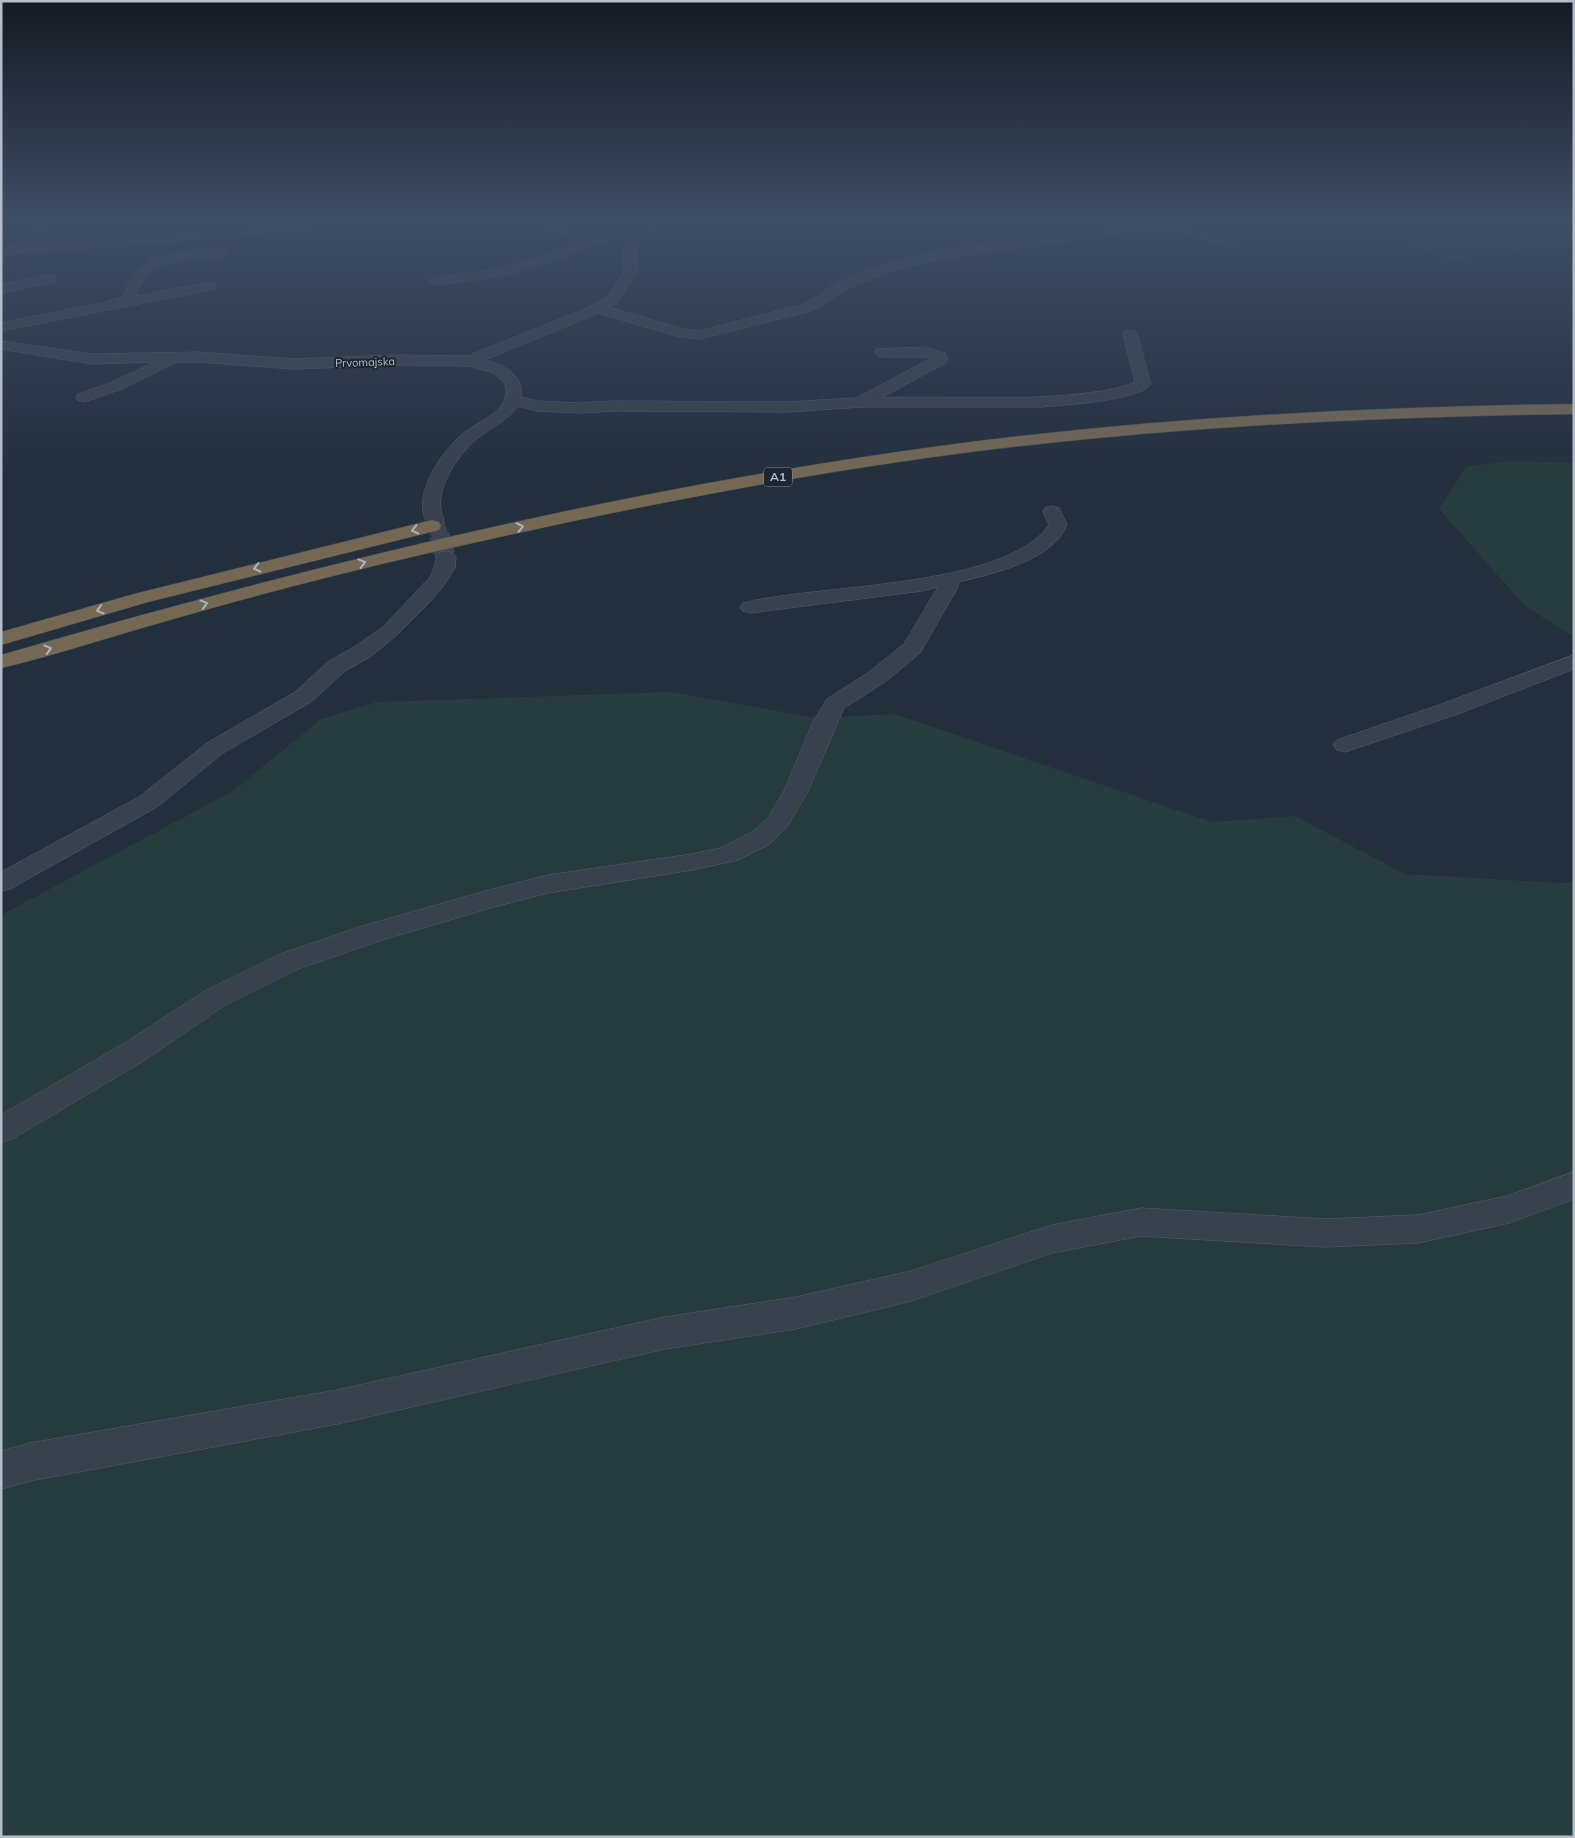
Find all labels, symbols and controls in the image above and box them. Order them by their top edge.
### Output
street label: Prvomajska [335,354,395,370]
road number: A1 [764,468,792,487]
one-way arrow [516,522,524,533]
one-way arrow [411,524,420,535]
one-way arrow [357,558,366,569]
one-way arrow [253,562,262,573]
one-way arrow [200,599,208,609]
one-way arrow [97,604,105,614]
one-way arrow [43,644,52,654]

